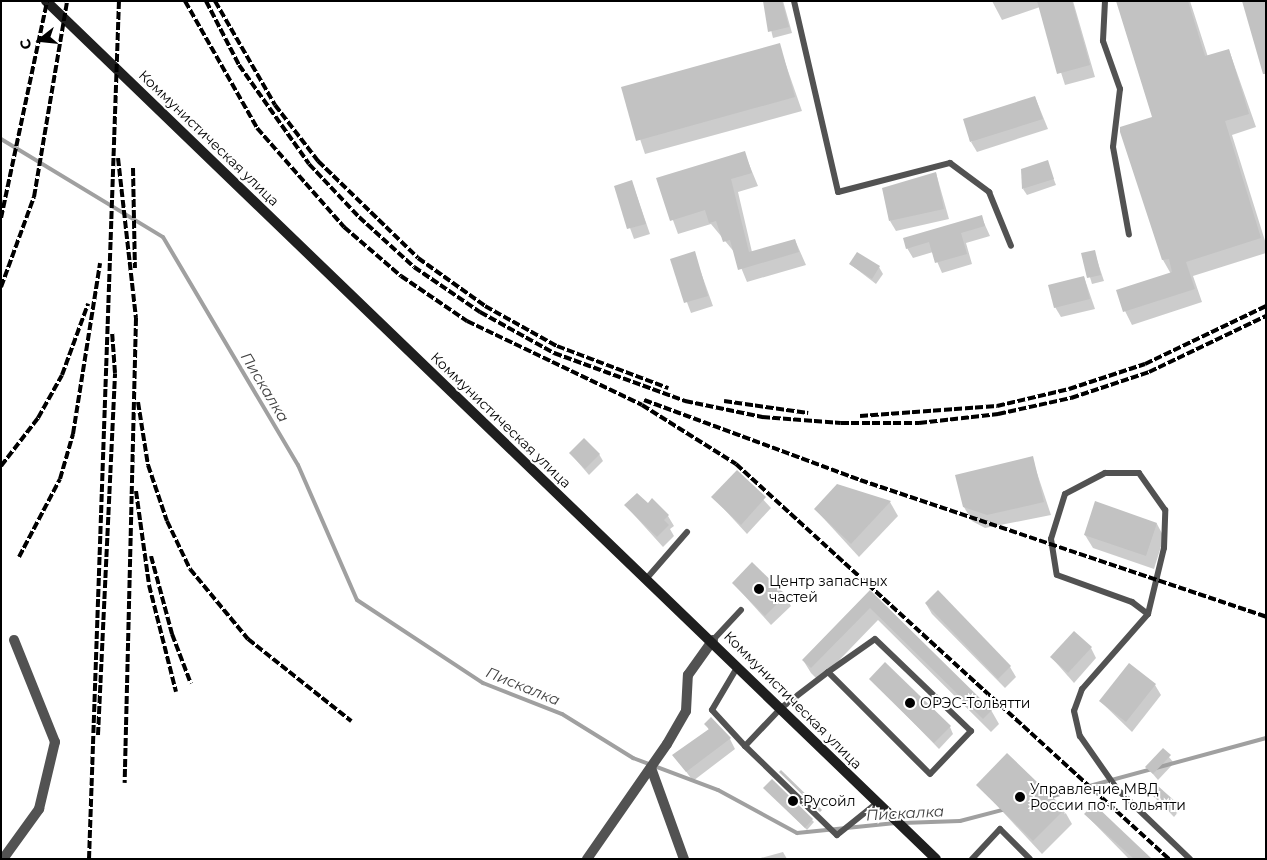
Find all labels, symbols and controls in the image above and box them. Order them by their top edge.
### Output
north arrow [15,15,65,65]
text: С [16,37,36,52]
street label: Коммунистическая улица [135,67,283,209]
water label: Пискалка [237,349,293,425]
street label: Коммунистическая улица [427,349,575,491]
place label: Центр запасных частей [769,573,887,606]
marker: Центр запасных частей [753,583,765,595]
street label: Коммунистическая улица [721,628,865,772]
water label: Пискалка [483,663,563,709]
place label: ОРЭС-Тольятти [920,695,1030,711]
marker: ОРЭС-Тольятти [904,697,916,709]
place label: Управление МВД России по г. Тольятти [1030,781,1186,814]
marker: Управление МВД России по г. Тольятти [1014,791,1026,803]
place label: Русойл [803,793,856,809]
marker: Русойл [787,795,799,807]
water label: Пискалка [865,802,945,824]

